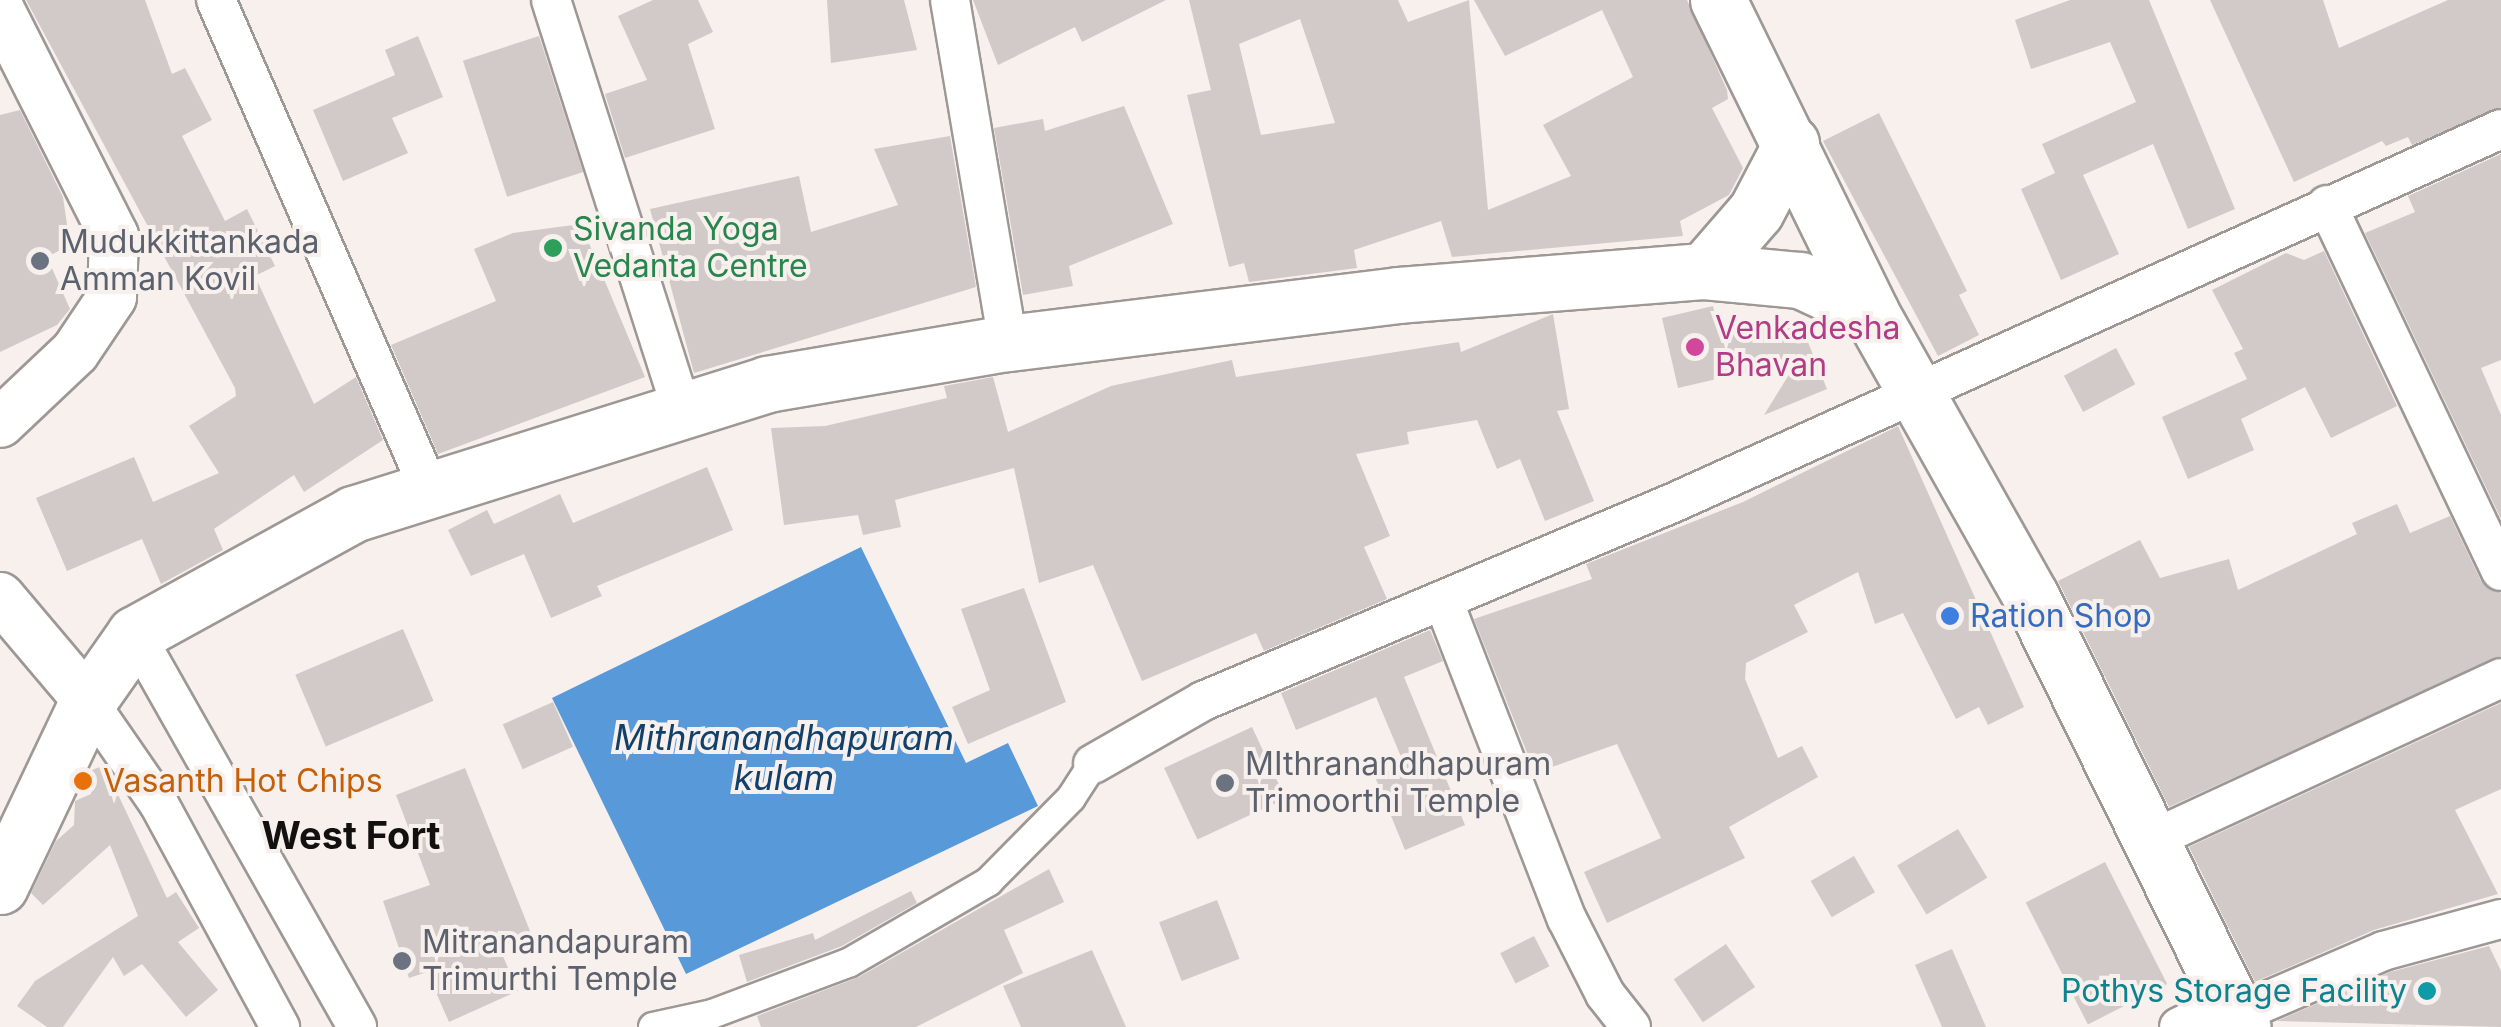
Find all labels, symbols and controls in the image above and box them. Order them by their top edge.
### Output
place label: Sivanda Yoga Vedanta Centre [573,211,808,286]
place label: Mudukkittankada Amman Kovil [60,224,320,299]
marker: Sivanda Yoga Vedanta Centre [542,237,564,259]
marker: Mudukkittankada Amman Kovil [29,250,51,272]
place label: Venkadesha Bhavan [1715,310,1901,385]
marker: Venkadesha Bhavan [1684,336,1706,358]
place label: Ration Shop [1970,597,2152,635]
marker: Ration Shop [1939,605,1961,627]
water label: Mithranandhapuram kulam [614,716,954,798]
place label: MIthranandhapuram Trimoorthi Temple [1245,746,1551,821]
place label: Vasanth Hot Chips [103,762,383,800]
marker: Vasanth Hot Chips [72,770,94,792]
marker: MIthranandhapuram Trimoorthi Temple [1214,772,1236,794]
district label: West Fort [261,813,441,859]
place label: Mitranandapuram Trimurthi Temple [422,924,689,999]
marker: Mitranandapuram Trimurthi Temple [391,950,413,972]
place label: Pothys Storage Facility [2061,972,2407,1010]
marker: Pothys Storage Facility [2416,980,2438,1002]

